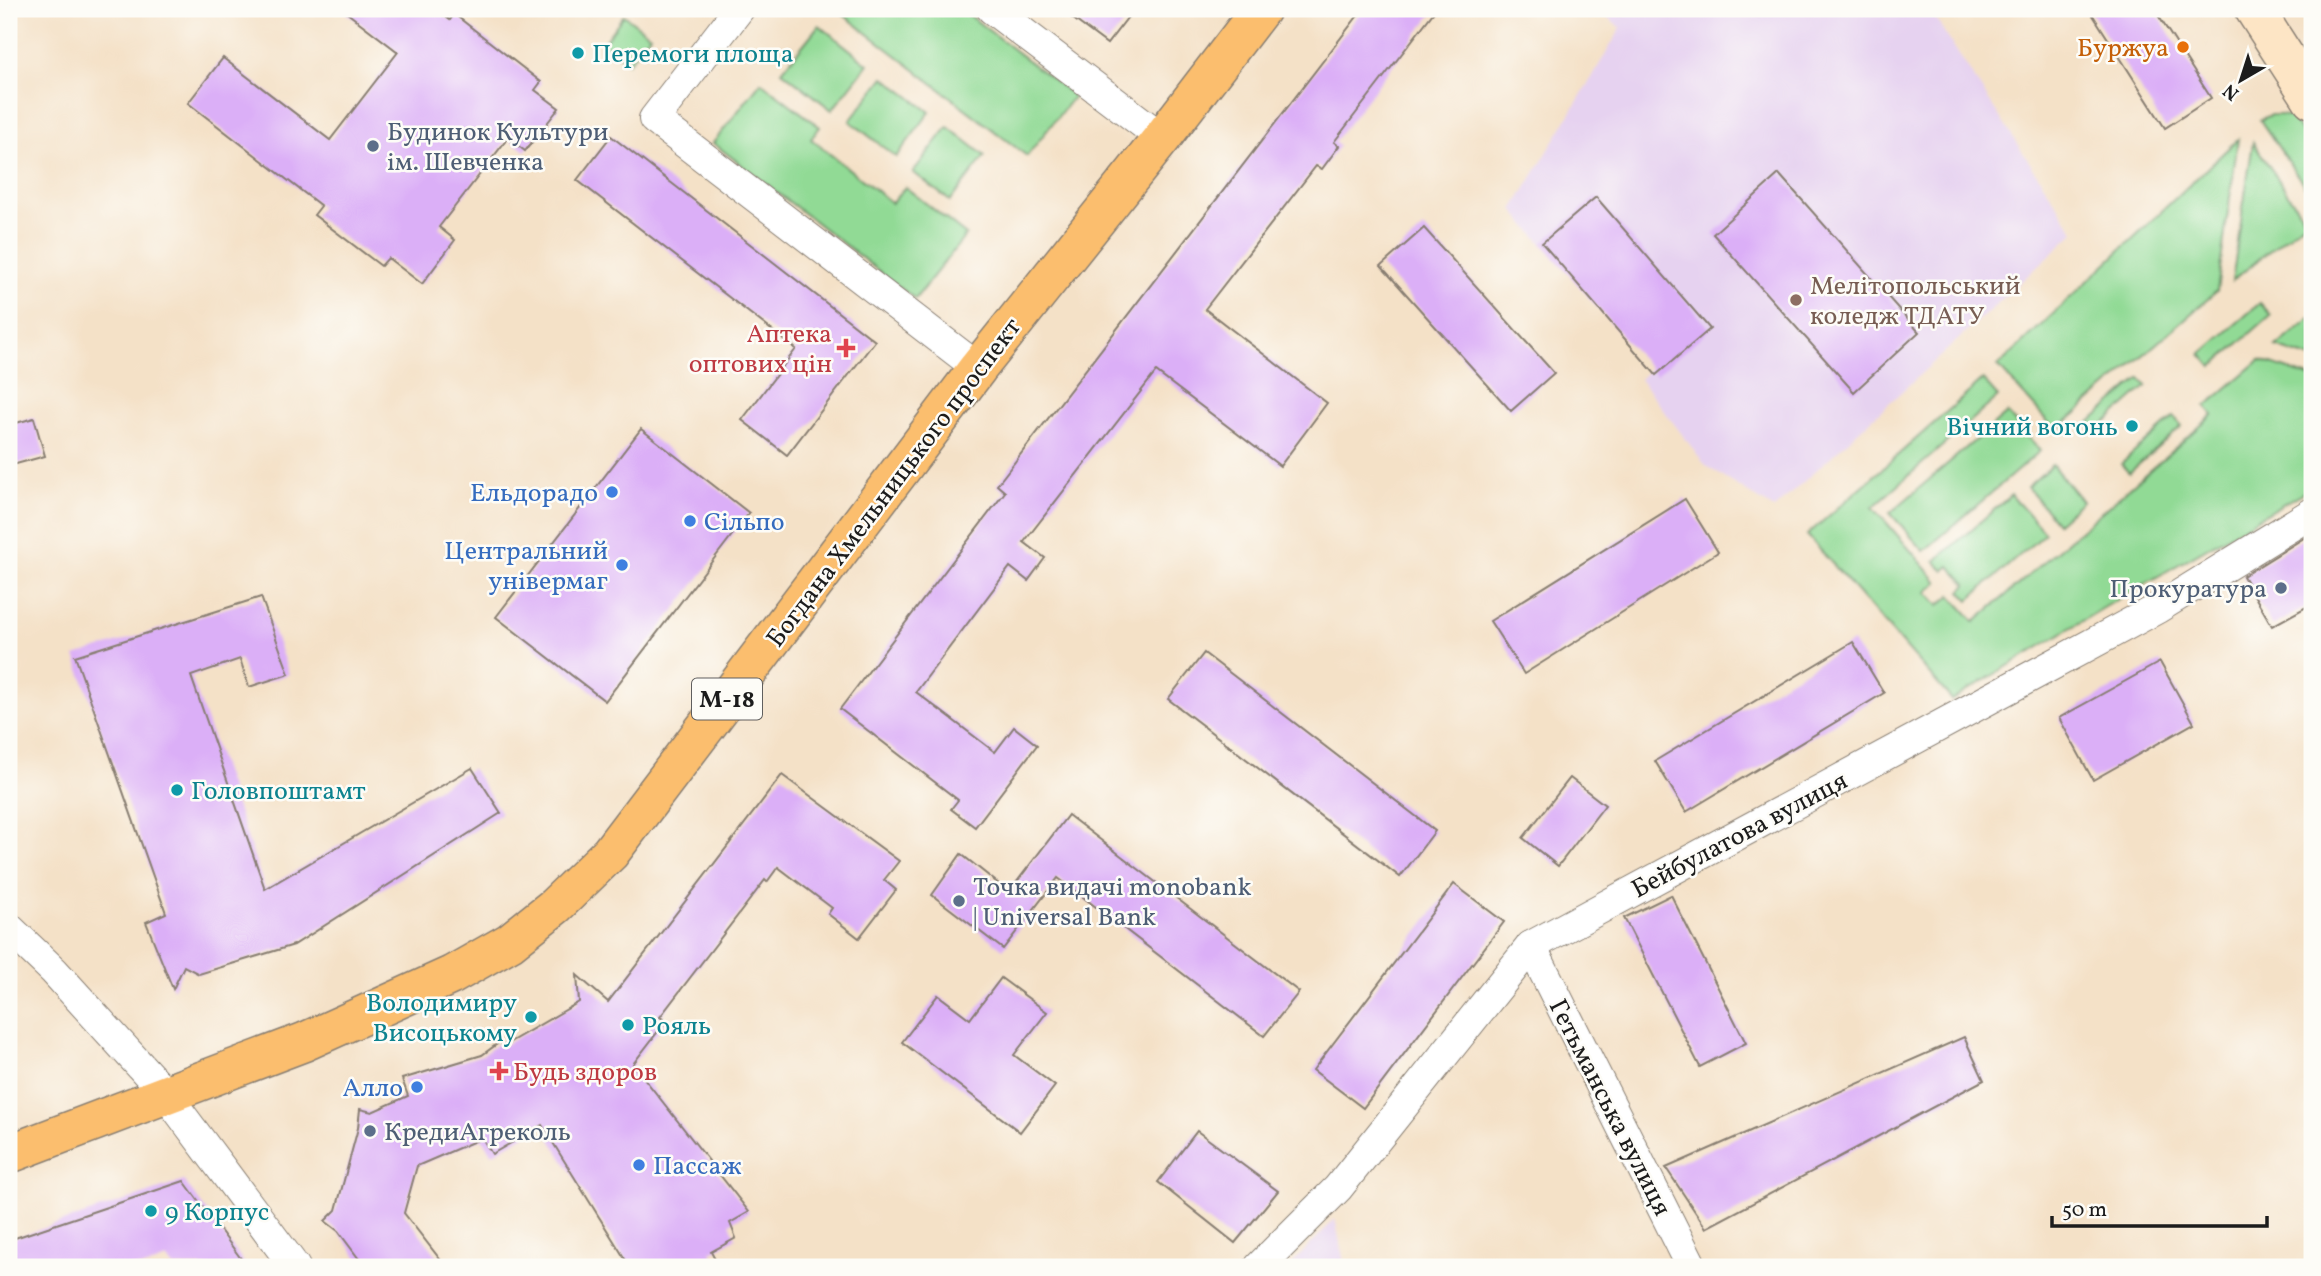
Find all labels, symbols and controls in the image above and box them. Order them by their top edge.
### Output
place label: Буржуа [2077,31,2169,67]
place label: Перемоги площа [592,37,794,73]
marker: Буржуа [2175,39,2191,55]
marker: Перемоги площа [570,45,586,61]
north arrow [2206,46,2276,116]
text: N [2218,77,2245,106]
place label: Будинок Культури ім. Шевченка [387,115,609,181]
marker: Будинок Культури ім. Шевченка [365,138,381,154]
place label: Мелітопольський коледж ТДАТУ [1810,269,2021,335]
marker: Мелітопольський коледж ТДАТУ [1788,292,1804,308]
street label: Богдана Хмельницького проспект [759,311,1031,655]
place label: Аптека оптових цін [689,317,832,383]
marker: Аптека оптових цін [838,340,854,356]
place label: Вічний вогонь [1946,410,2118,446]
marker: Вічний вогонь [2124,418,2140,434]
place label: Ельдорадо [470,476,598,512]
marker: Ельдорадо [604,484,620,500]
place label: Сільпо [704,505,785,541]
marker: Сільпо [682,513,698,529]
place label: Центральний універмаг [444,534,608,600]
marker: Центральний універмаг [614,557,630,573]
place label: Прокуратура [2110,572,2267,608]
marker: Прокуратура [2273,580,2289,596]
road number: М-18 [692,678,762,720]
street label: Бейбулатова вулиця [1625,763,1854,908]
place label: Головпоштамт [191,774,366,810]
marker: Головпоштамт [169,782,185,798]
place label: Точка видачі monobank | Universal Bank [973,870,1252,936]
marker: Точка видачі monobank | Universal Bank [951,893,967,909]
place label: Володимиру Висоцькому [366,986,517,1052]
street label: Гетьманська вулиця [1539,993,1680,1223]
marker: Володимиру Висоцькому [523,1009,539,1025]
place label: Рояль [642,1009,711,1045]
marker: Рояль [620,1017,636,1033]
place label: Будь здоров [513,1055,657,1091]
marker: Будь здоров [491,1063,507,1079]
place label: Алло [342,1071,403,1107]
marker: Алло [409,1079,425,1095]
place label: КредиАгреколь [384,1115,571,1151]
marker: КредиАгреколь [362,1123,378,1139]
place label: Пассаж [653,1149,742,1185]
marker: Пассаж [631,1157,647,1173]
scale bar [2052,1185,2267,1229]
place label: 9 Корпус [165,1195,269,1231]
text: 50 m [2062,1196,2107,1225]
marker: 9 Корпус [143,1203,159,1219]

